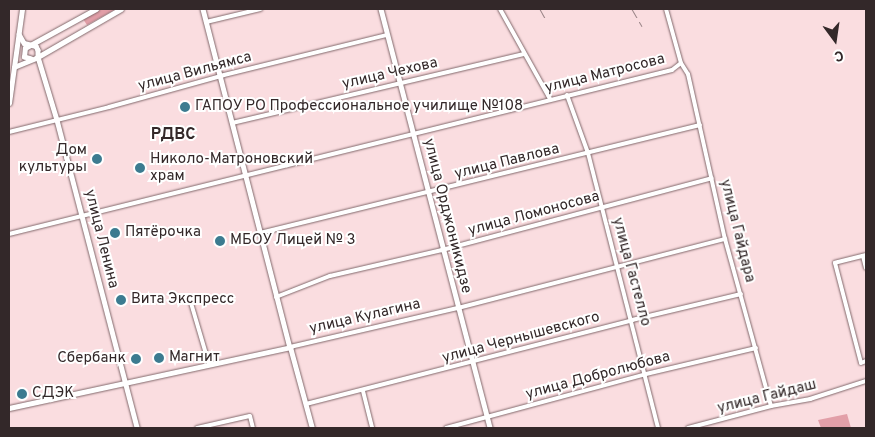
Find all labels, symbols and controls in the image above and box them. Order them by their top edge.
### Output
north arrow [810,15,860,65]
text: С [832,46,845,64]
street label: улица Вильямса [136,48,254,96]
street label: улица Матросова [543,50,667,98]
street label: улица Чехова [341,54,439,94]
place label: ГАПОУ РО Профессиональное училище №108 [195,98,524,116]
marker: ГАПОУ РО Профессиональное училище №108 [179,101,191,113]
district label: РДВС [151,125,195,145]
street label: улица Орджоникидзе [419,137,475,295]
street label: улица Павлова [453,140,561,184]
place label: Дом культуры [19,141,87,176]
place label: Николо-Матроновский храм [150,150,313,185]
marker: Дом культуры [91,153,103,165]
marker: Николо-Матроновский храм [134,162,146,174]
street label: улица Гайдара [715,178,759,284]
street label: улица Ленина [80,188,122,290]
street label: улица Ломоносова [466,188,602,240]
street label: улица Гастелло [608,216,654,328]
place label: Пятёрочка [125,224,201,242]
marker: Пятёрочка [109,227,121,239]
place label: МБОУ Лицей № 3 [230,232,356,250]
marker: МБОУ Лицей № 3 [214,235,226,247]
place label: Вита Экспресс [131,291,234,309]
marker: Вита Экспресс [115,294,127,306]
street label: улица Кулагина [308,295,422,339]
street label: улица Чернышевского [440,308,602,368]
street label: улица Добролюбова [524,348,672,404]
place label: Магнит [169,349,220,367]
place label: Сбербанк [57,350,126,368]
marker: Магнит [153,352,165,364]
marker: Сбербанк [130,353,142,365]
street label: улица Гайдаш [716,376,818,418]
place label: СДЭК [32,385,74,403]
marker: СДЭК [16,388,28,400]

